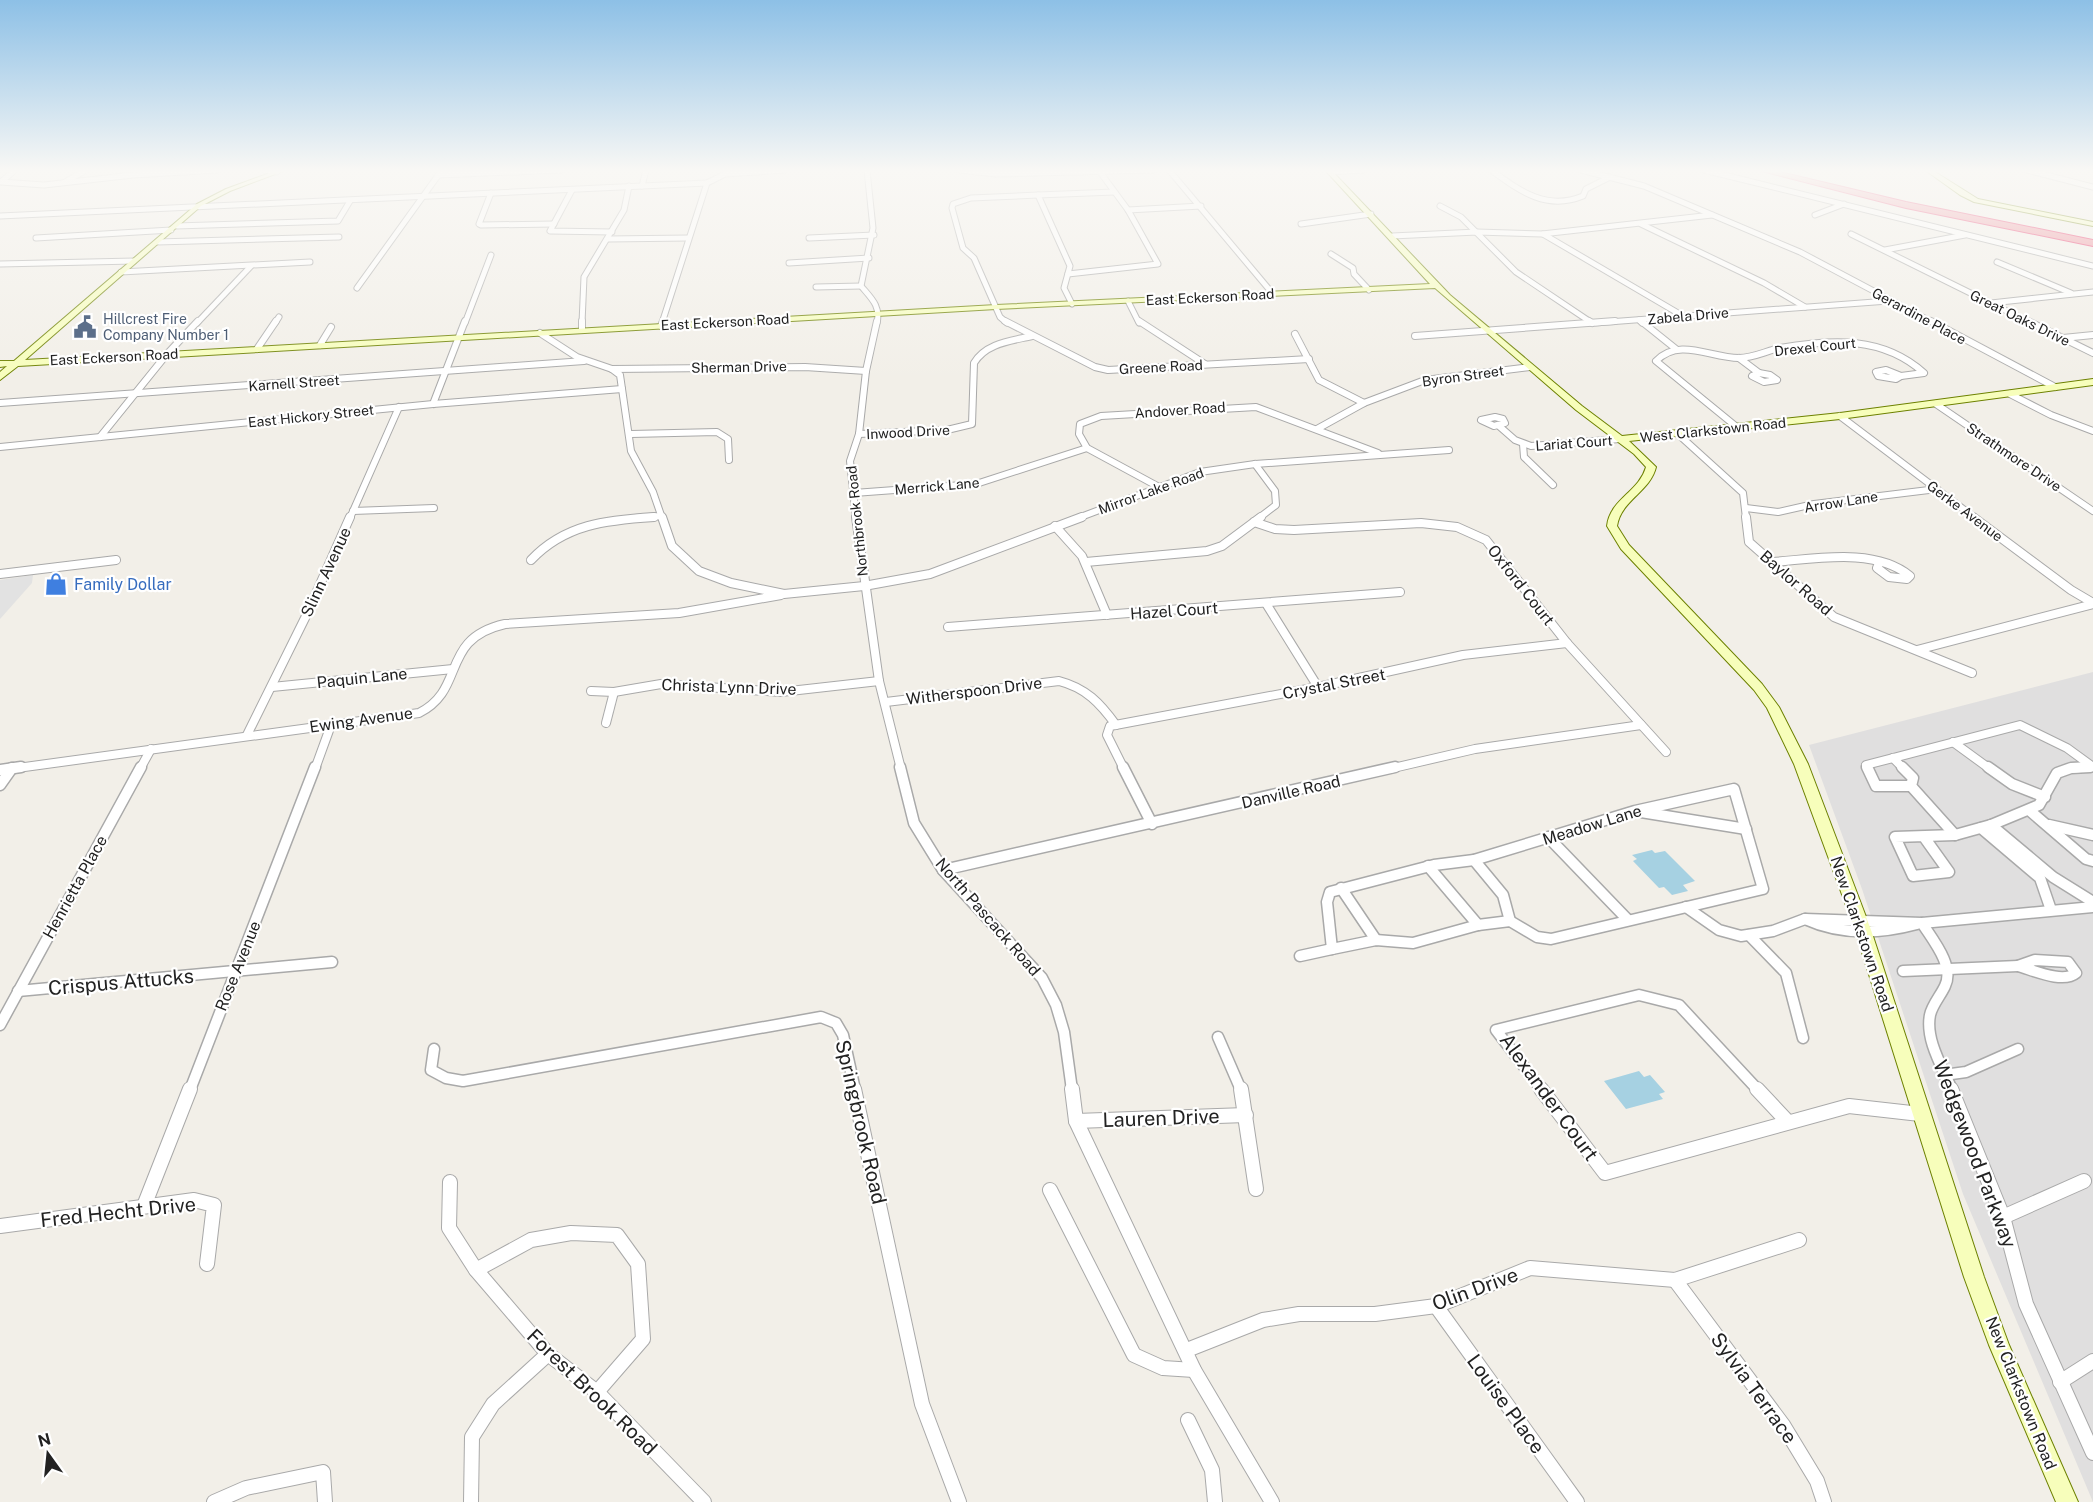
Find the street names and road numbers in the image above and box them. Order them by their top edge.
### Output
street label: Gerardine Place [1869,284,1969,348]
street label: East Eckerson Road [1145,286,1275,308]
street label: Great Oaks Drive [1967,287,2073,349]
street label: Zabela Drive [1647,304,1730,328]
street label: East Eckerson Road [660,311,790,333]
street label: Drexel Court [1773,335,1857,359]
street label: East Eckerson Road [49,346,179,368]
street label: Greene Road [1119,357,1203,377]
street label: Sherman Drive [691,358,787,376]
street label: Byron Street [1421,362,1505,390]
street label: Karnell Street [248,372,340,394]
street label: Andover Road [1134,399,1226,421]
street label: East Hickory Street [247,401,375,431]
street label: West Clarkstown Road [1639,414,1787,446]
street label: Strathmore Drive [1964,419,2064,495]
street label: Inwood Drive [866,422,950,442]
street label: Lariat Court [1535,432,1613,454]
street label: Mirror Lake Road [1096,464,1206,518]
street label: Northbrook Road [843,465,871,577]
street label: Merrick Lane [894,474,980,498]
street label: Gerke Avenue [1924,477,2006,545]
street label: Arrow Lane [1803,488,1879,516]
street label: Slinn Avenue [297,524,355,620]
street label: Oxford Court [1484,541,1558,629]
street label: Baylor Road [1756,547,1836,619]
street label: Hazel Court [1129,598,1219,624]
street label: Paquin Lane [316,664,408,692]
street label: Crystal Street [1281,665,1387,703]
street label: Witherspoon Drive [905,673,1043,709]
street label: Christa Lynn Drive [661,675,797,699]
street label: Ewing Avenue [308,703,414,737]
street label: Danville Road [1240,771,1342,813]
street label: Meadow Lane [1540,801,1644,849]
street label: Henrietta Place [39,832,111,942]
street label: North Pascack Road [932,854,1044,980]
street label: New Clarkstown Road [1826,854,1898,1014]
street label: Rose Avenue [211,918,265,1014]
street label: Crispus Attucks [47,964,195,1000]
street label: Alexander Court [1495,1029,1603,1165]
street label: Springbrook Road [830,1038,892,1206]
street label: Wedgewood Parkway [1928,1057,2022,1252]
street label: Lauren Drive [1102,1104,1220,1132]
street label: Fred Hecht Drive [39,1192,197,1232]
street label: Olin Drive [1429,1262,1521,1316]
street label: New Clarkstown Road [1982,1314,2060,1472]
street label: Forest Brook Road [522,1324,662,1460]
street label: Sylvia Terrace [1706,1328,1802,1448]
street label: Louise Place [1462,1350,1550,1458]

